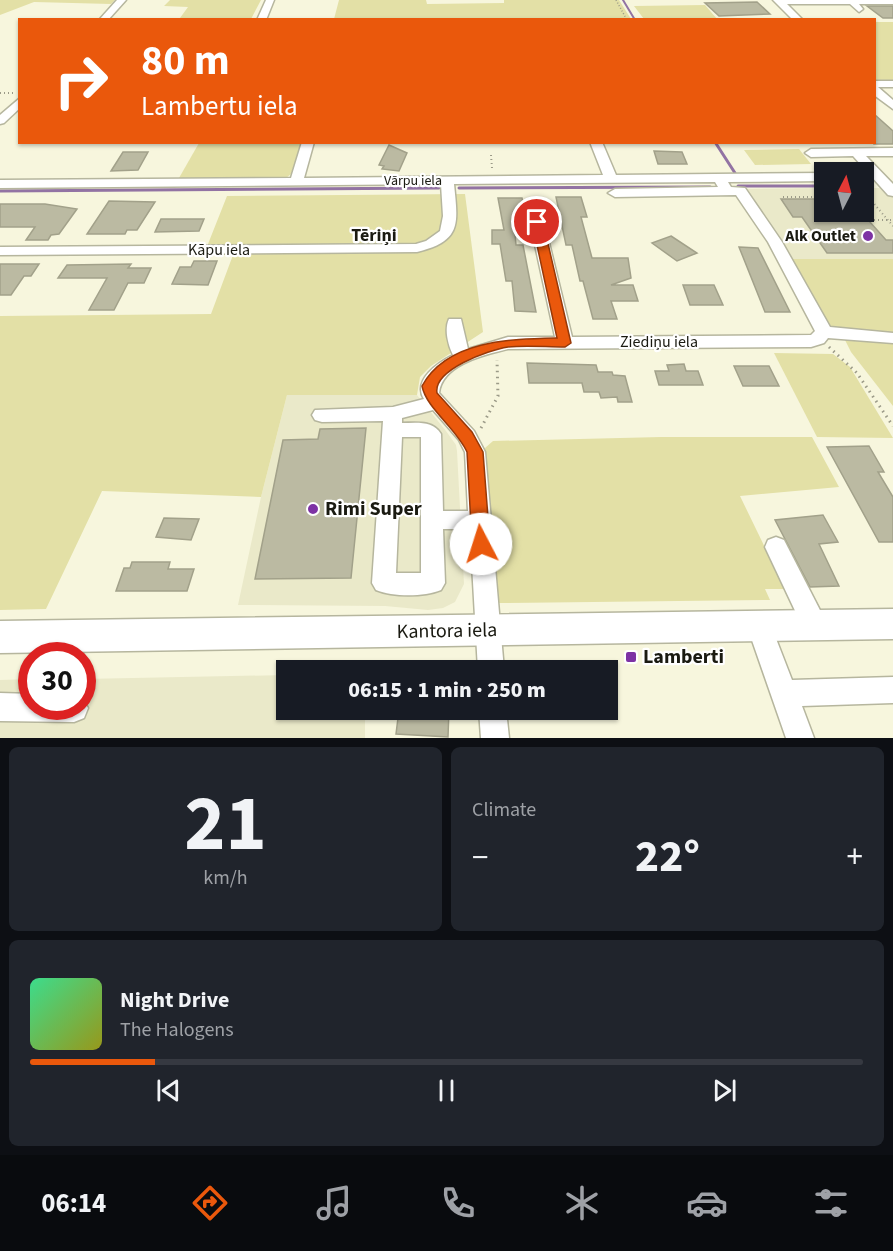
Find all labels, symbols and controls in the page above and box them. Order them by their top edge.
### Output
text: 80 m [141,31,230,91]
icon: right [42,42,120,120]
text: Lambertu iela [141,87,298,126]
north arrow [814,162,874,222]
map controls [814,162,874,222]
street label: Vārpu iela [384,171,442,191]
pin [511,196,562,247]
icon: arrive [520,205,553,238]
district label: Tēriņi [351,223,397,248]
place label: Alk Outlet [784,225,856,247]
marker: Alk Outlet [861,229,875,243]
street label: Kāpu iela [188,239,250,261]
street label: Ziediņu iela [620,331,698,353]
place label: Rimi Super [325,495,422,523]
marker: Rimi Super [306,502,320,516]
position arrow [449,512,513,576]
street label: Kantora iela [397,616,497,646]
speed limit sign: 30 [18,642,96,720]
place label: Lamberti [643,643,724,671]
marker: Lamberti [624,650,638,664]
text: 06:15 · 1 min · 250 m [348,674,546,706]
text: 21 [184,769,267,880]
text: Climate [472,796,536,824]
text: 22° [635,825,700,889]
text: − [472,834,488,881]
text: + [847,834,863,881]
text: km/h [203,864,248,892]
text: Night Drive [120,984,229,1016]
text: The Halogens [120,1016,234,1044]
icon: previous [152,1074,185,1107]
icon: pause [430,1074,463,1107]
icon: next [708,1074,741,1107]
icon: directions [189,1182,231,1224]
icon: music [313,1182,355,1224]
icon: phone [437,1182,479,1224]
icon: climate [561,1182,603,1224]
icon: car [686,1182,728,1224]
icon: filters [810,1182,852,1224]
text: 06:14 [41,1184,106,1223]

